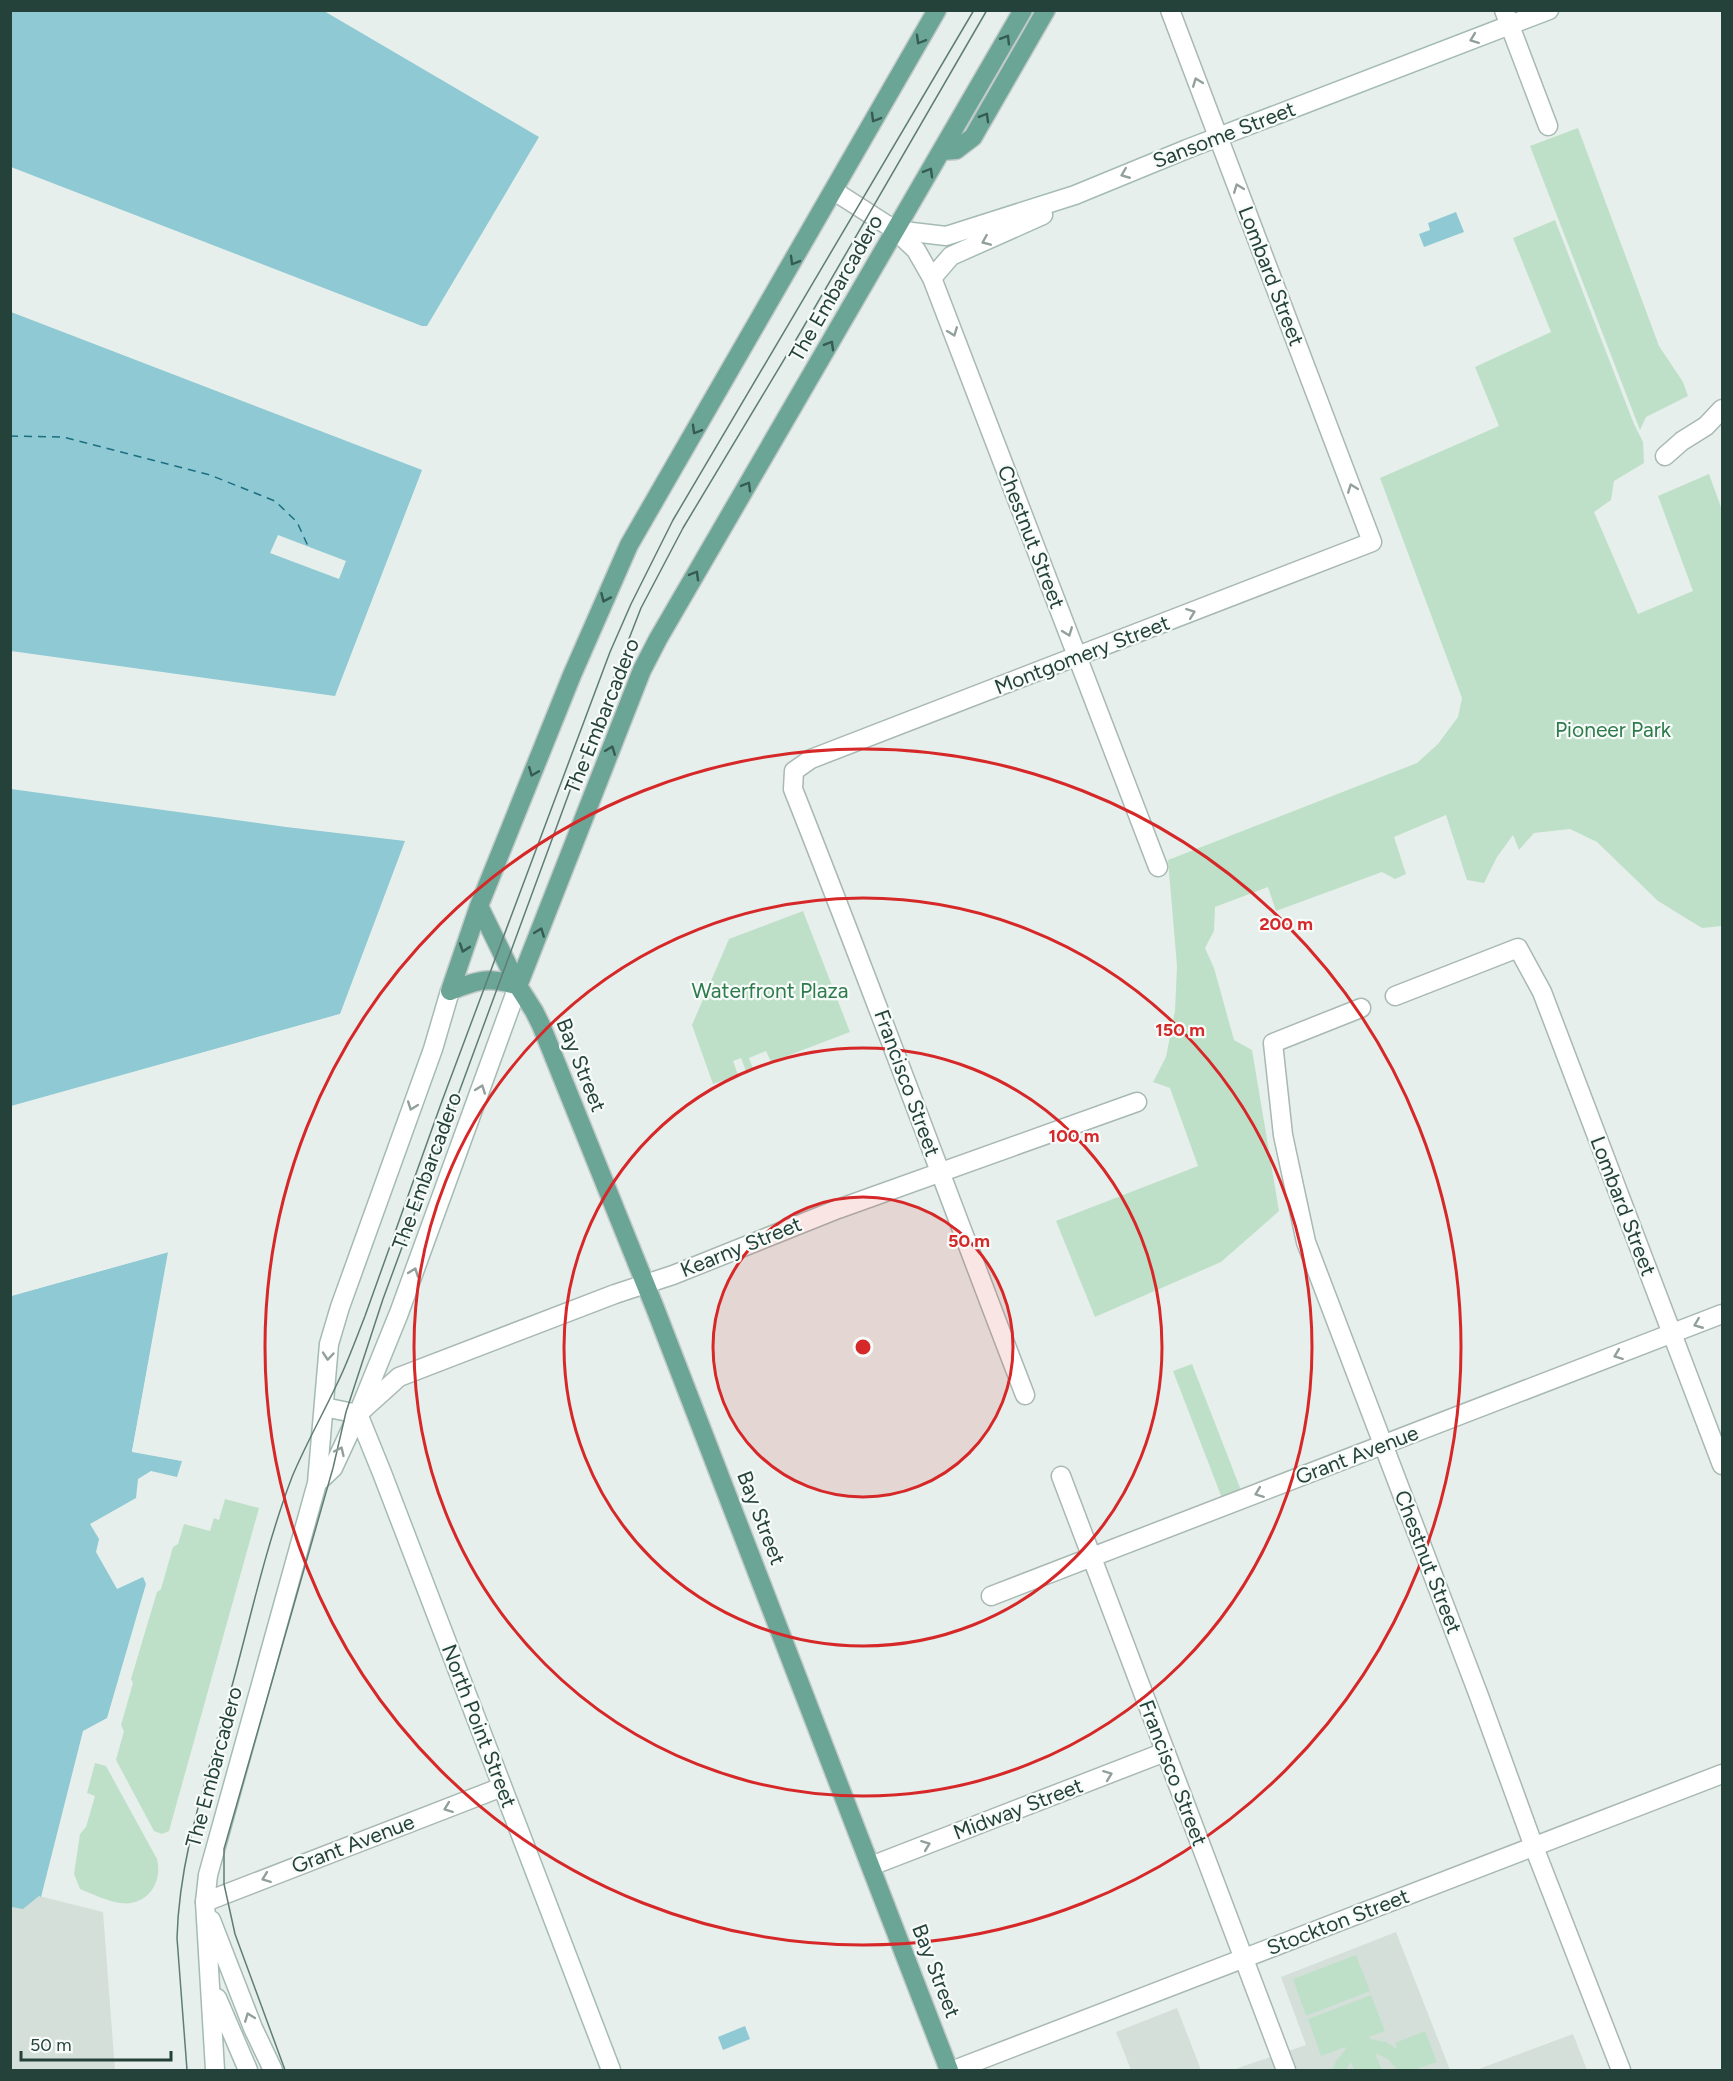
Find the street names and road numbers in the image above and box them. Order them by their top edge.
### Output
street label: Sansome Street [1149,96,1299,173]
street label: Lombard Street [1233,203,1310,349]
street label: The Embarcadero [783,210,888,366]
street label: Chestnut Street [993,462,1070,612]
street label: Montgomery Street [991,610,1173,699]
street label: The Embarcadero [559,634,644,797]
street label: Francisco Street [869,1006,946,1160]
street label: Bay Street [551,1015,612,1115]
street label: The Embarcadero [386,1089,467,1253]
street label: Lombard Street [1585,1133,1662,1279]
street label: Kearny Street [677,1211,805,1282]
street label: Grant Avenue [1292,1420,1422,1489]
street label: Bay Street [732,1467,791,1568]
street label: Chestnut Street [1390,1487,1467,1637]
street label: North Point Street [437,1641,522,1811]
street label: The Embarcadero [180,1684,247,1850]
street label: Francisco Street [1134,1696,1213,1849]
street label: Midway Street [950,1772,1086,1845]
street label: Grant Avenue [288,1809,418,1878]
street label: Stockton Street [1263,1883,1413,1960]
street label: Bay Street [907,1920,966,2021]

